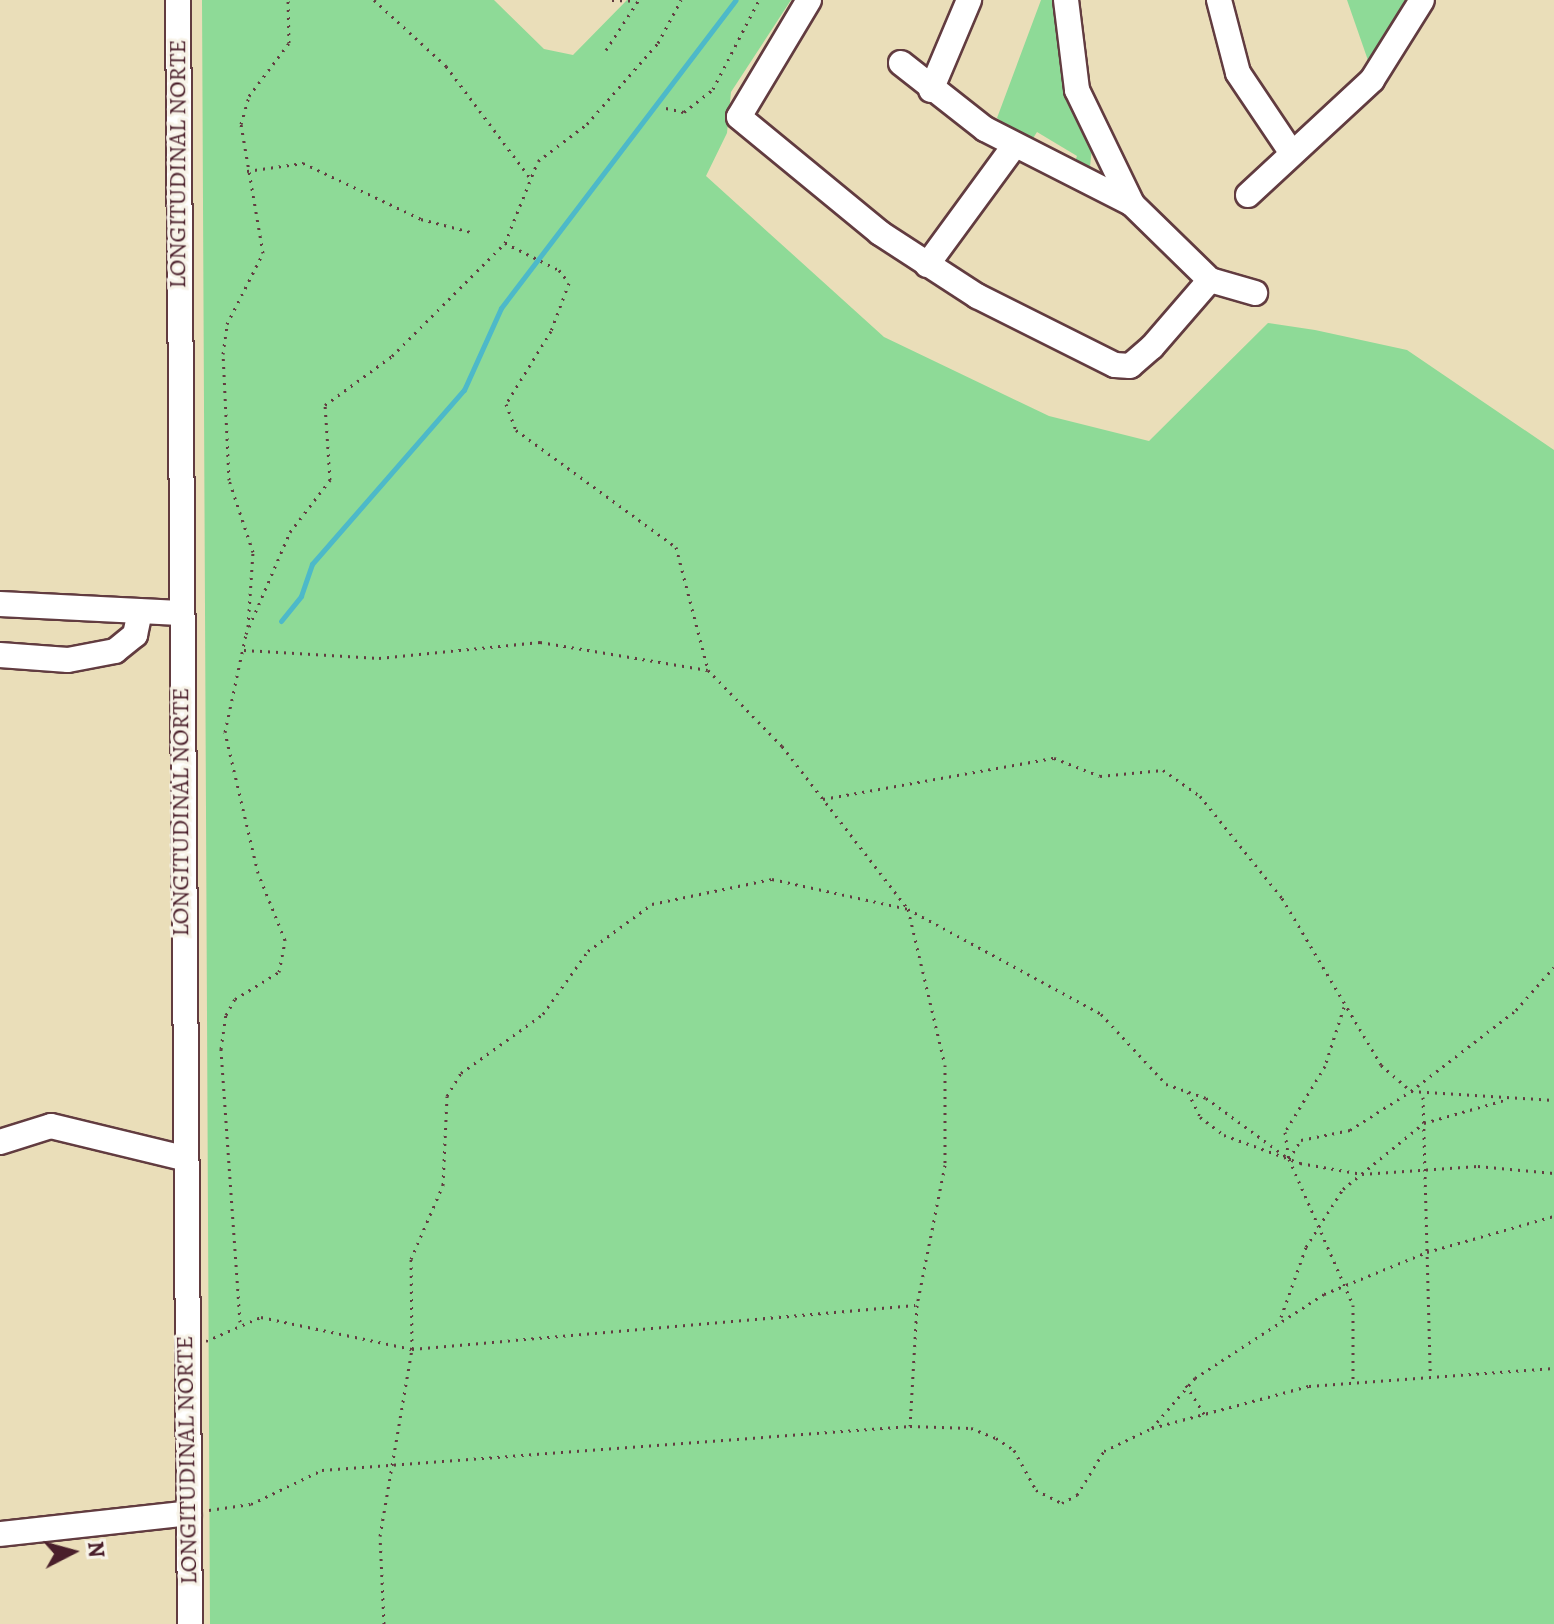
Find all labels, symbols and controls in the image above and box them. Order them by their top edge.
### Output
street label: LONGITUDINAL NORTE [164,40,192,288]
street label: LONGITUDINAL NORTE [167,688,195,936]
street label: LONGITUDINAL NORTE [170,1335,204,1585]
north arrow [32,1512,112,1592]
text: N [80,1540,112,1559]

